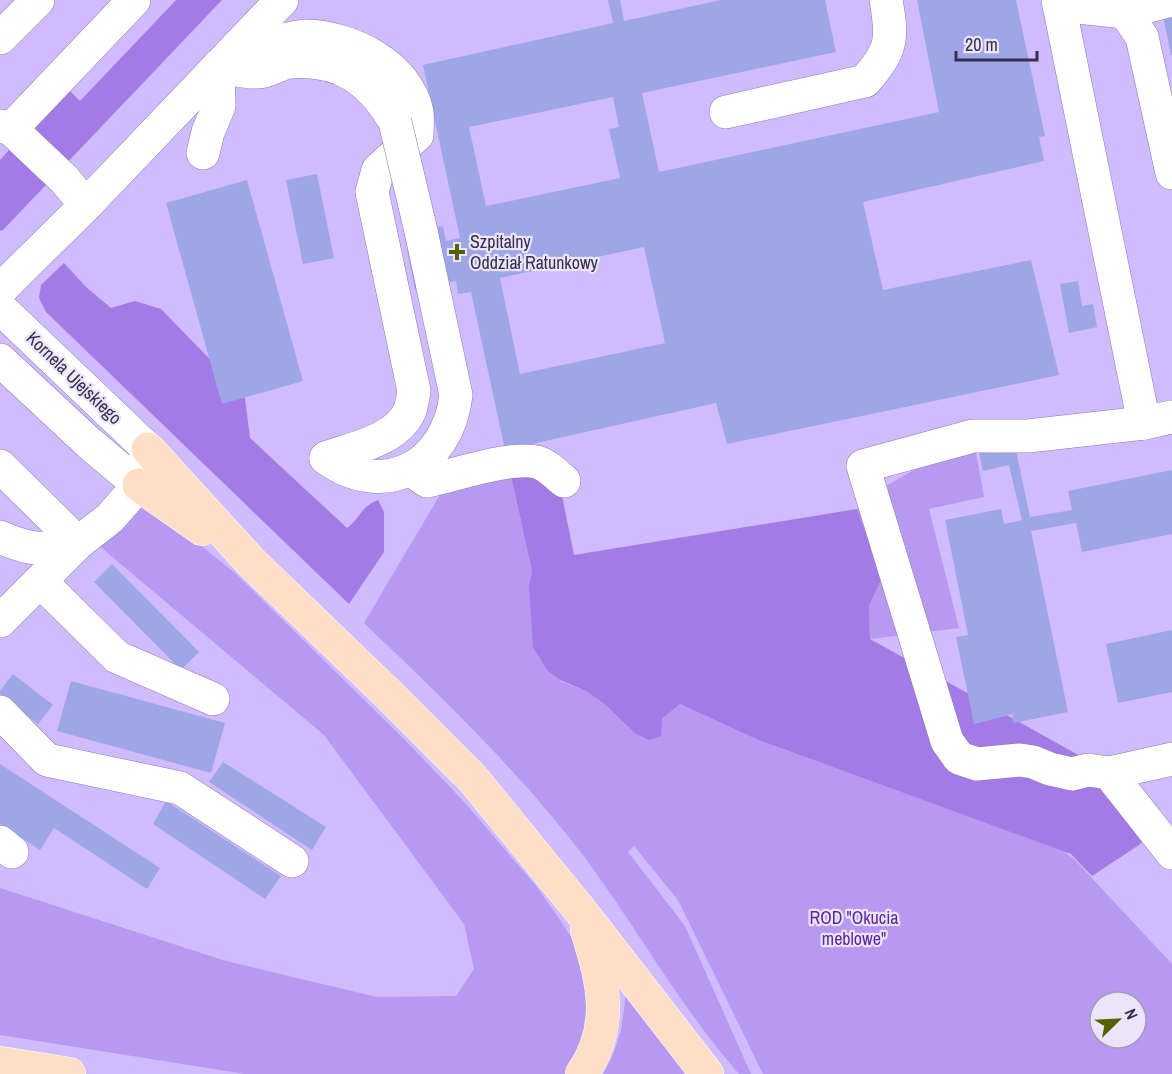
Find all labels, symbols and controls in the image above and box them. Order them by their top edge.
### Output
scale bar [956,24,1037,62]
text: 20 m [965,32,998,57]
place label: Szpitalny Oddział Ratunkowy [470,229,599,275]
marker: Szpitalny Oddział Ratunkowy [448,243,466,261]
street label: Kornela Ujejskiego [21,326,128,430]
park label: ROD "Okucia meblowe" [810,905,898,951]
north arrow [1088,990,1148,1050]
text: N [1120,1005,1144,1023]

